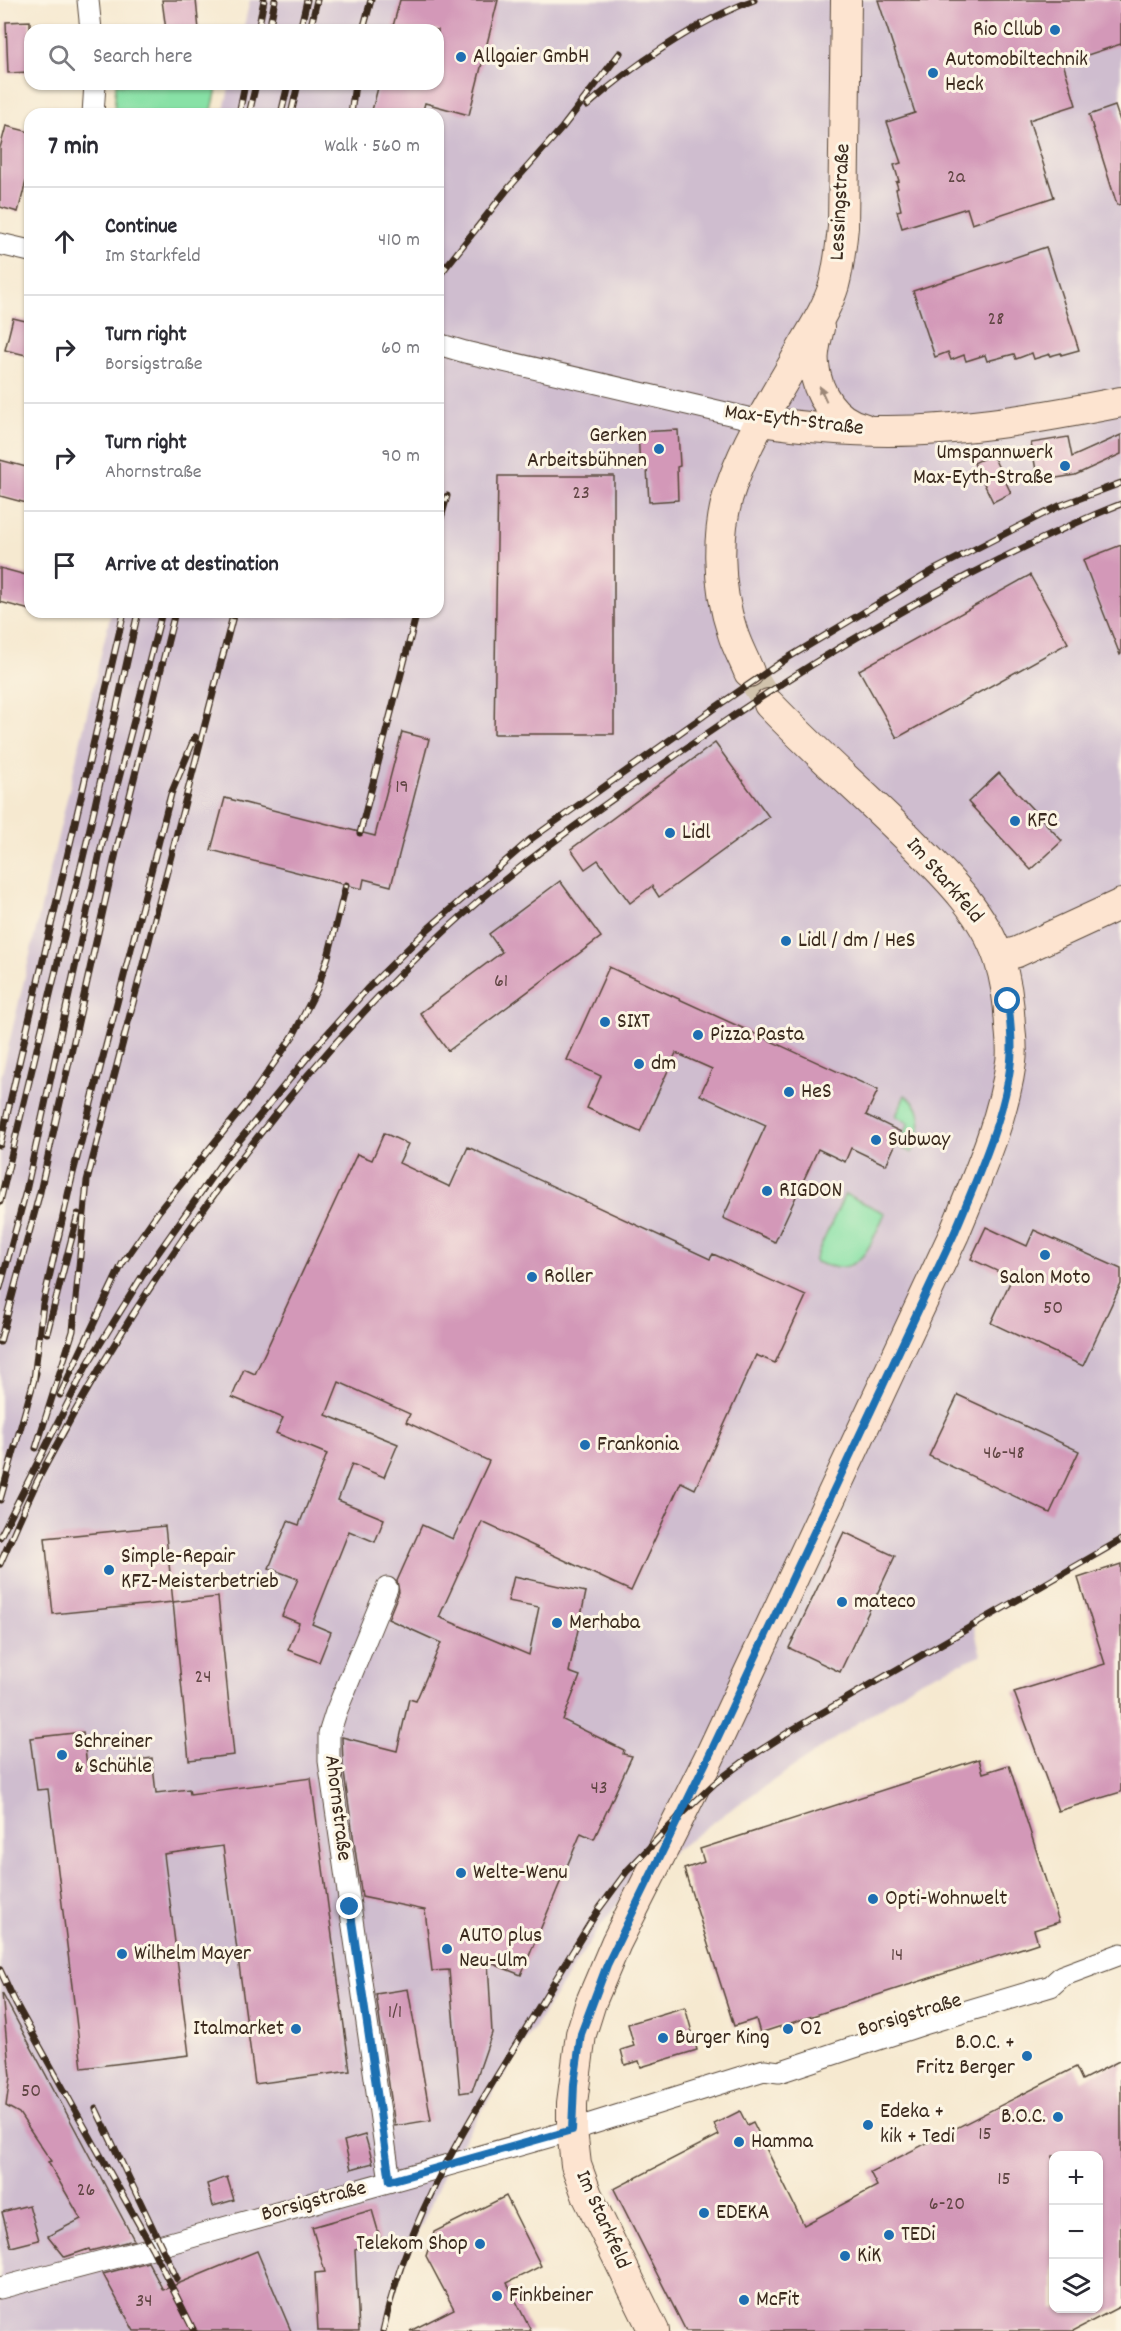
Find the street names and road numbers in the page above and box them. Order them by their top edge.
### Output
street label: Lessingstraße [822,143,860,261]
street label: Max-Eyth-Straße [723,397,865,445]
street label: Im Starkfeld [898,831,990,931]
street label: Ahornstraße [315,1753,359,1863]
street label: Borsigstraße [854,1985,966,2047]
street label: Im Starkfeld [566,2166,638,2274]
street label: Borsigstraße [258,2173,370,2231]

